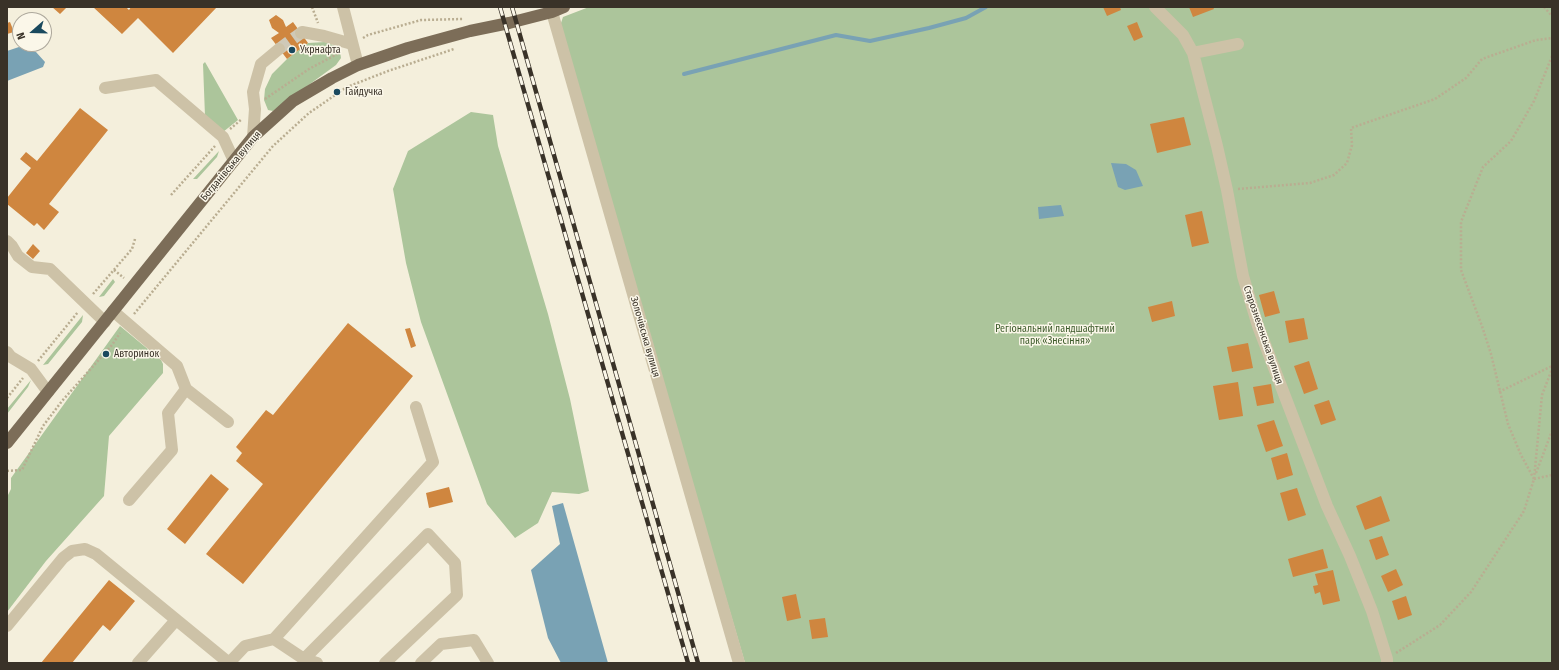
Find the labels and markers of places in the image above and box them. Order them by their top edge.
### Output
place label: Укрнафта [300,44,341,56]
marker: Укрнафта [287,45,297,55]
place label: Гайдучка [345,86,383,98]
marker: Гайдучка [332,87,342,97]
place label: Авторинок [114,348,159,360]
marker: Авторинок [101,349,111,359]

